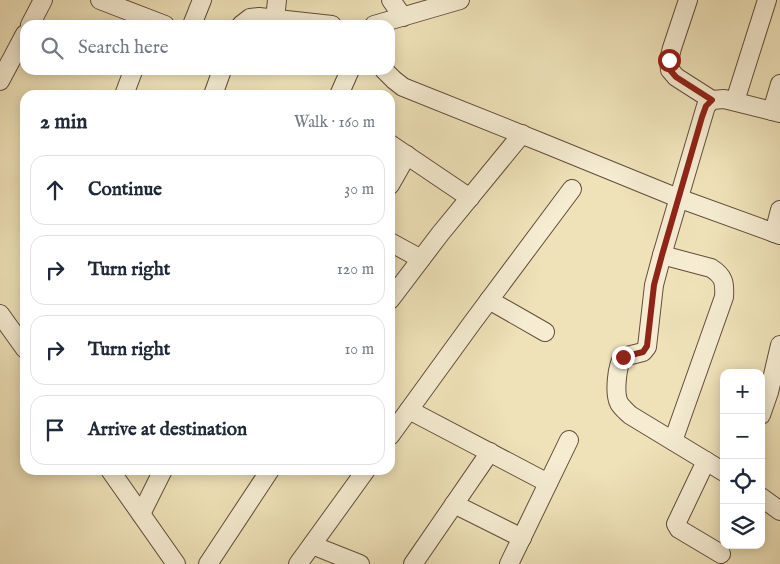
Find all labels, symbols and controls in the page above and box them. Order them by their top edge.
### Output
search box [20,20,395,75]
icon: search [38,34,66,62]
text: Search here [78,36,169,60]
route start [658,49,681,72]
text: 2 min [40,109,87,136]
text: Walk · 160 m [294,113,375,133]
icon: ahead [41,176,69,204]
text: Continue [88,178,162,202]
text: 30 m [344,180,374,200]
icon: right [41,256,69,284]
text: Turn right [88,258,170,282]
text: 120 m [337,260,374,280]
icon: right [41,336,69,364]
text: Turn right [88,338,170,362]
text: 10 m [344,340,374,360]
route end [612,346,635,369]
map controls [720,369,765,549]
button: + [720,369,765,414]
button: − [720,414,765,459]
icon: arrive [41,416,69,444]
text: Arrive at destination [88,418,247,442]
button: locate [720,459,765,504]
button: layers [720,504,765,549]

